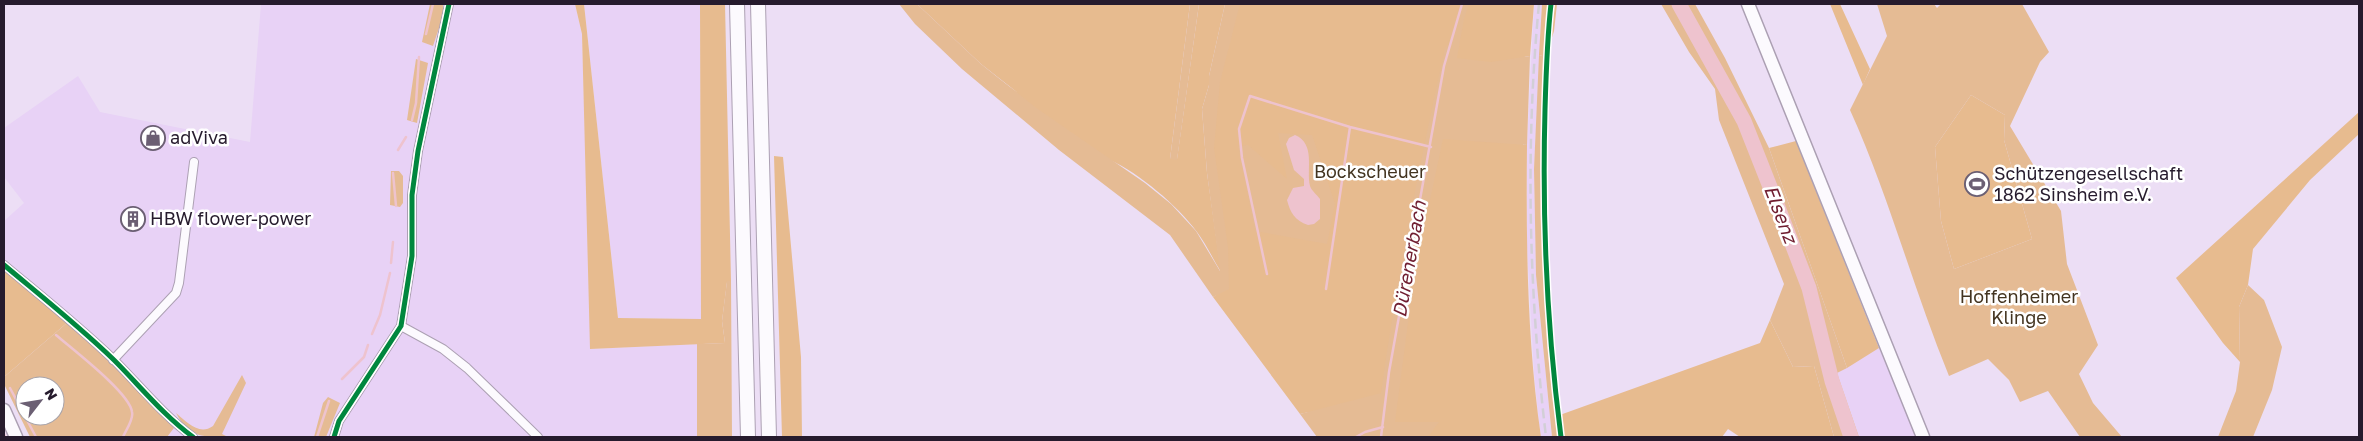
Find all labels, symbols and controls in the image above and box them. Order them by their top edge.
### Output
shop icon: adViva [140,125,166,151]
place label: adViva [170,126,228,148]
park label: Bockscheuer [1314,160,1426,182]
place label: Schützengesellschaft 1862 Sinsheim e.V. [1994,162,2183,205]
sports icon: Schützengesellschaft 1862 Sinsheim e.V. [1964,171,1990,197]
water label: Elsenz [1760,182,1804,248]
water label: Dürenerbach [1387,198,1430,319]
building icon: HBW flower-power [120,206,146,232]
place label: HBW flower-power [150,207,311,229]
park label: Hoffenheimer Klinge [1960,285,2078,328]
north arrow [15,376,65,426]
text: N [42,385,62,403]

